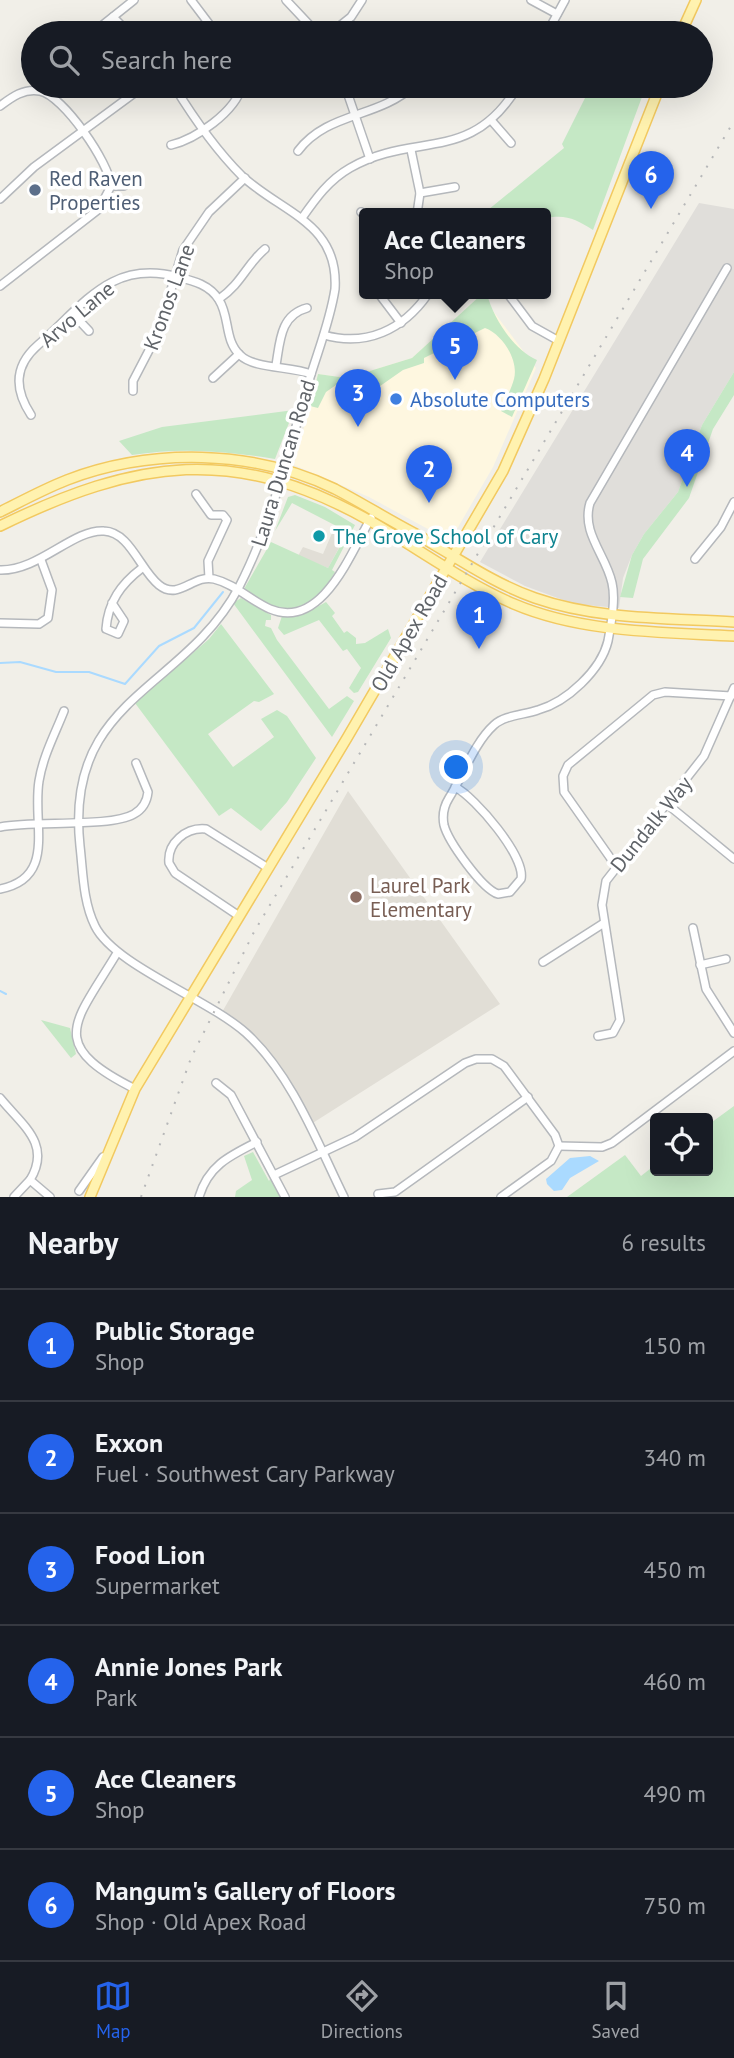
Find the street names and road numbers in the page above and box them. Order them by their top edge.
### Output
street label: Kronos Lane [137,240,201,354]
street label: Arvo Lane [34,275,120,353]
street label: Laura Duncan Road [245,376,321,550]
street label: Old Apex Road [365,570,453,696]
street label: Dundalk Way [604,770,698,877]

